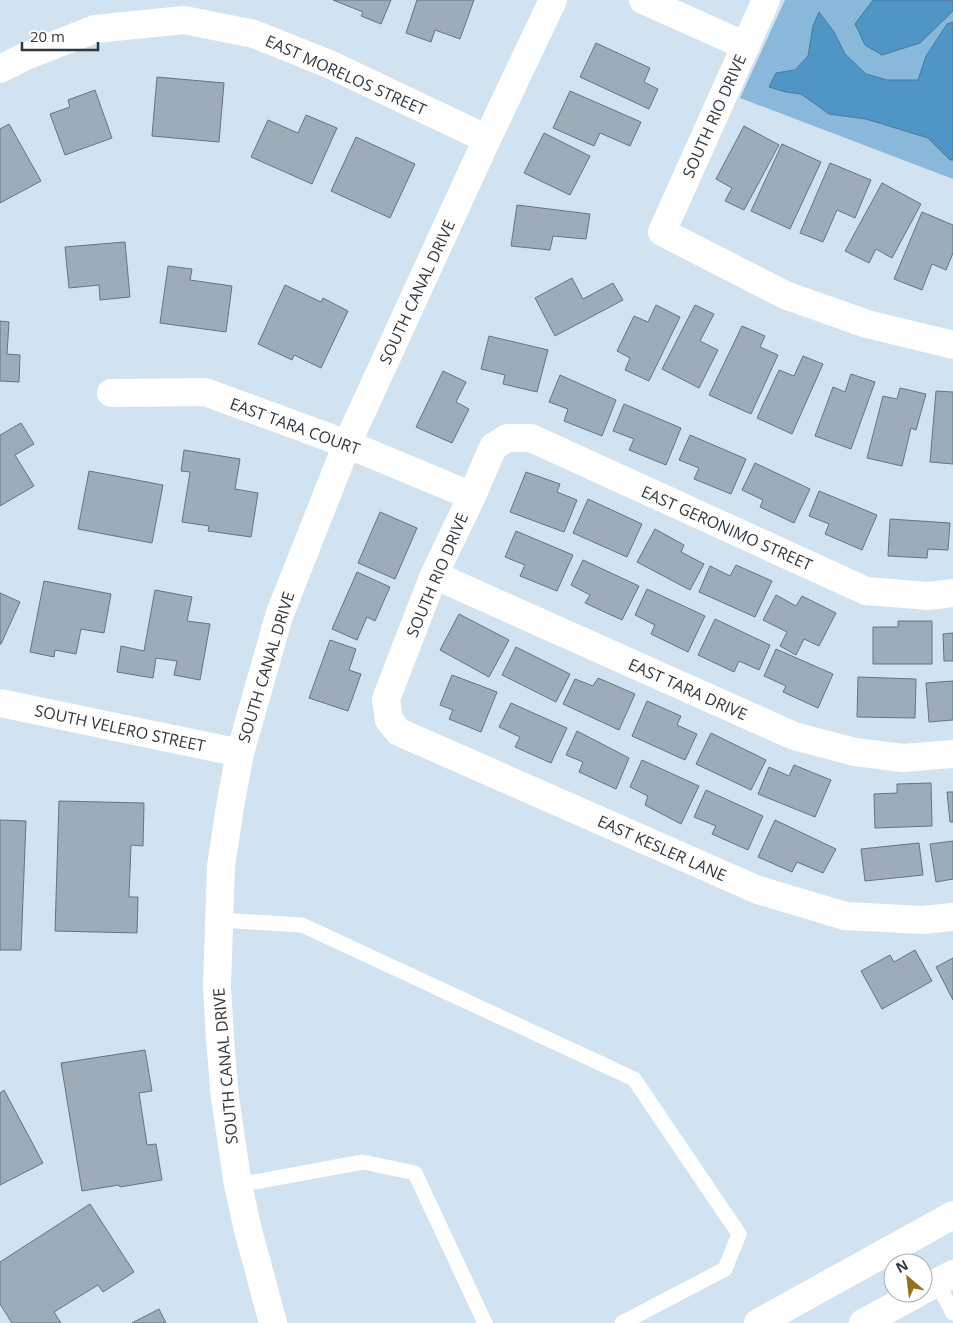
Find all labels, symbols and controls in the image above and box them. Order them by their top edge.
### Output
scale bar [22,20,99,52]
text: 20 m [30,26,65,46]
street label: EAST MORELOS STREET [262,30,430,121]
street label: SOUTH RIO DRIVE [677,51,751,181]
street label: SOUTH CANAL DRIVE [374,216,460,368]
street label: EAST TARA COURT [227,392,363,460]
street label: EAST GERONIMO STREET [638,480,816,576]
street label: SOUTH RIO DRIVE [401,509,473,641]
street label: SOUTH CANAL DRIVE [233,589,299,745]
street label: EAST TARA DRIVE [625,653,751,725]
street label: SOUTH VELERO STREET [33,699,207,757]
street label: EAST KESLER LANE [594,810,730,886]
street label: SOUTH CANAL DRIVE [207,987,243,1145]
north arrow [883,1253,933,1303]
text: N [892,1255,911,1277]

